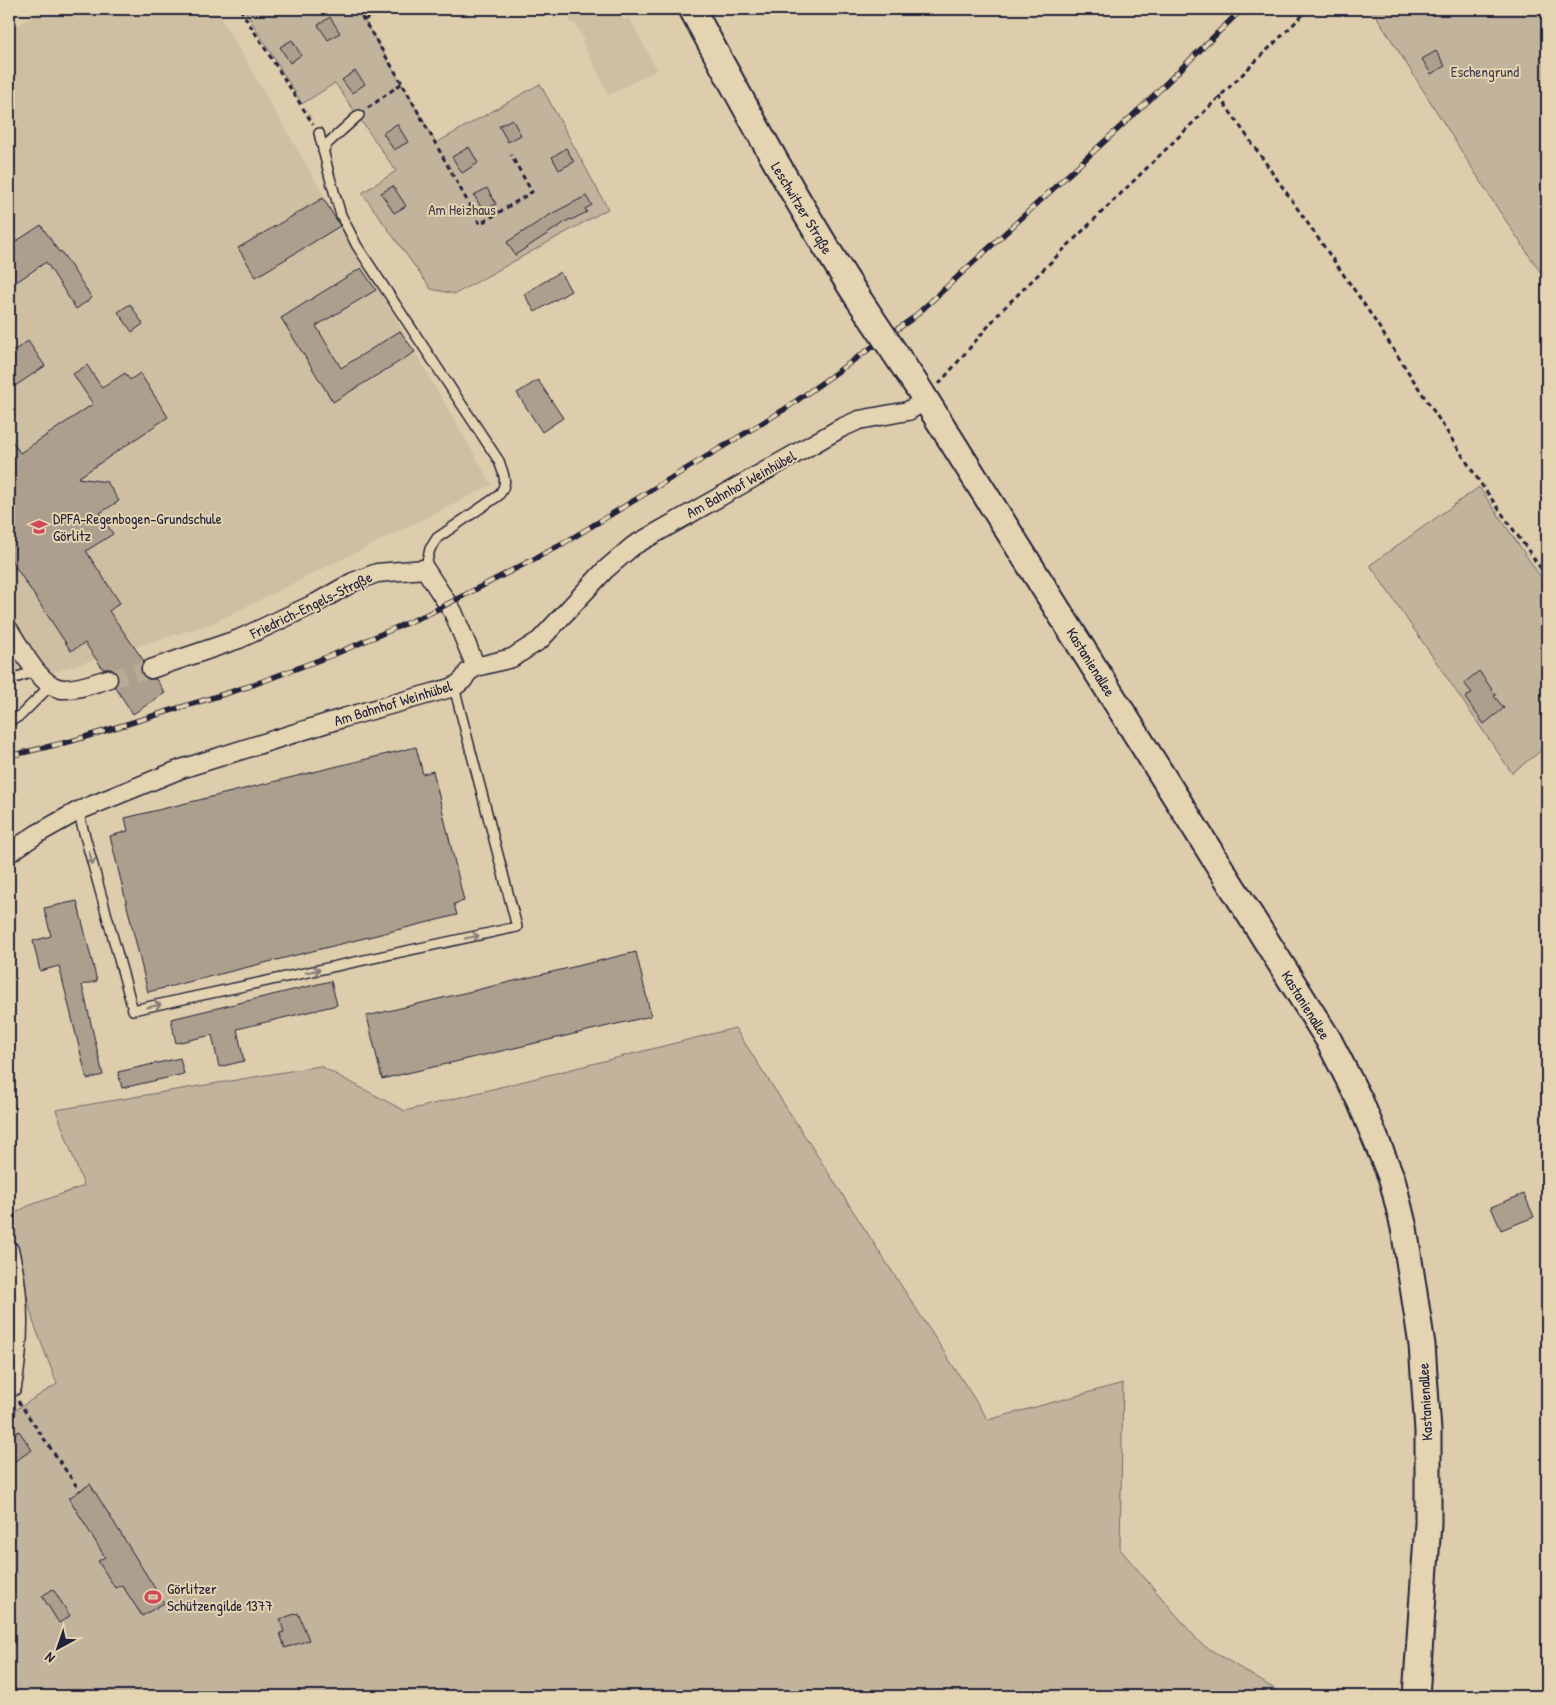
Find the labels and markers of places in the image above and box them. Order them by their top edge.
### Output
place label: DPFA-Regenbogen-Grundschule Görlitz [53,508,222,546]
school or university icon: DPFA-Regenbogen-Grundschule Görlitz [29,517,49,537]
place label: Görlitzer Schützengilde 1377 [167,1578,273,1616]
sports icon: Görlitzer Schützengilde 1377 [143,1587,163,1607]

